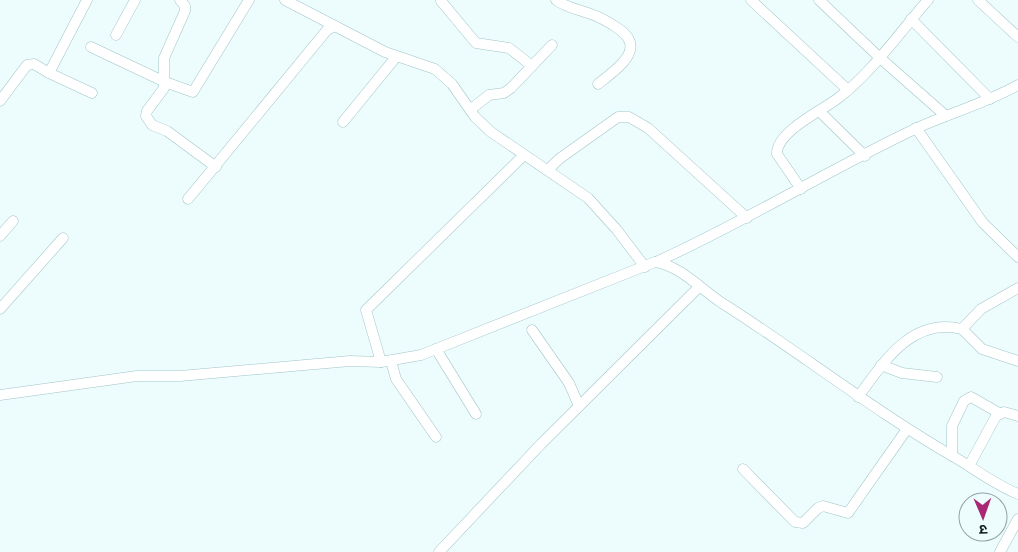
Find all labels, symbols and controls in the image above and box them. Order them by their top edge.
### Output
north arrow [958,492,1008,542]
text: उ [978,522,988,538]

